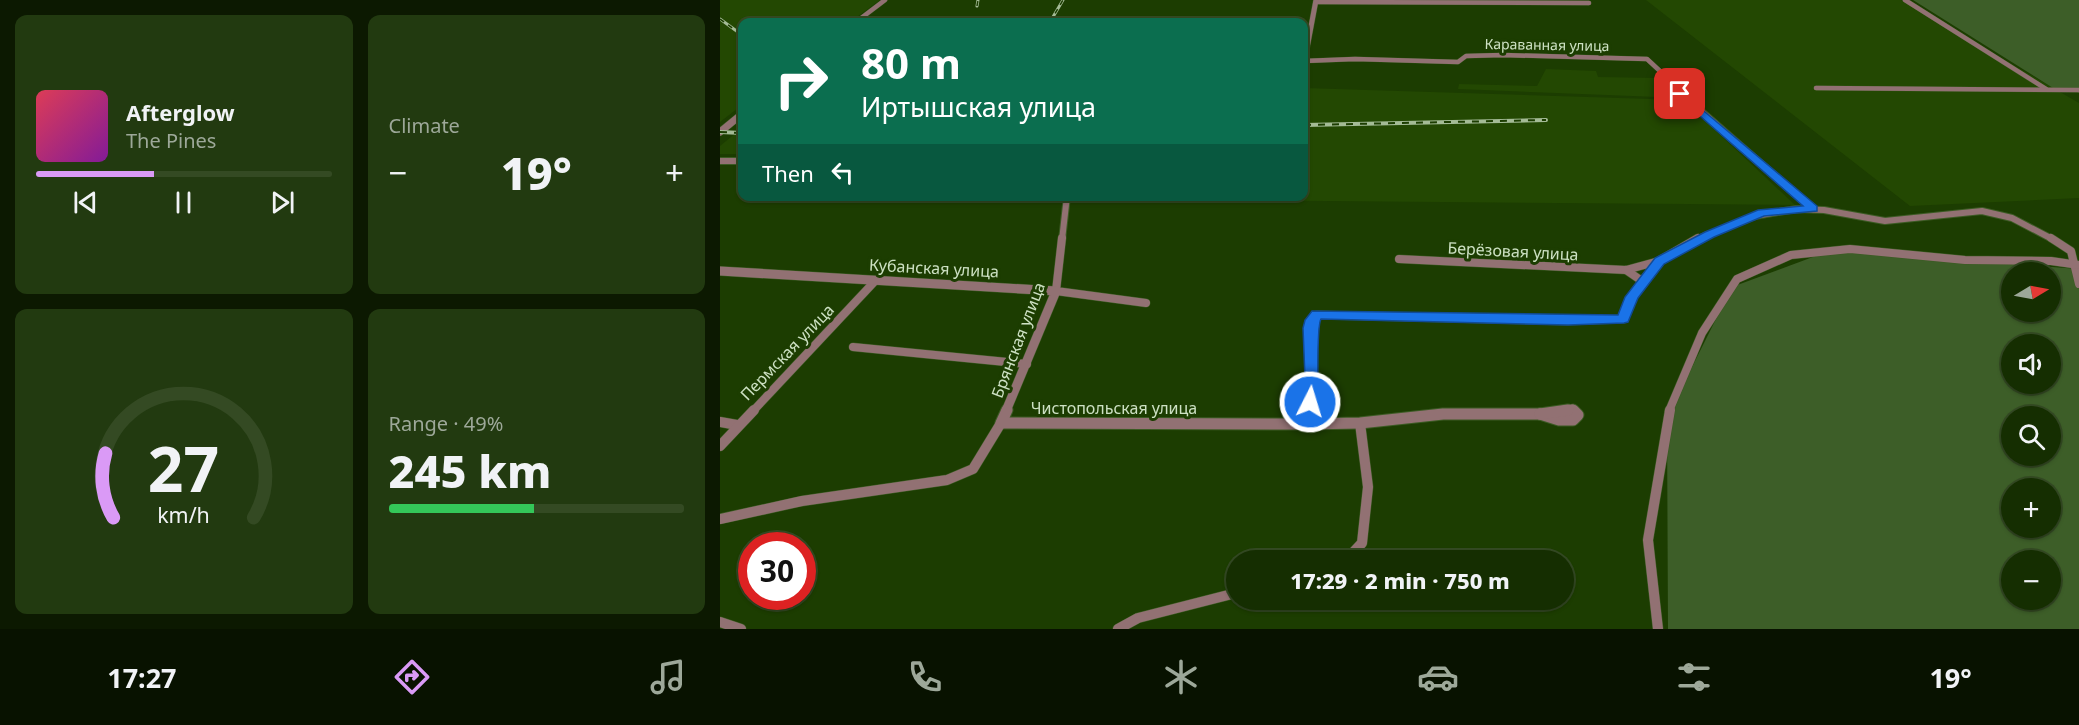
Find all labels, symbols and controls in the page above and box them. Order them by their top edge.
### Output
text: 80 m [861,34,961,91]
street label: Караванная улица [1484,34,1610,55]
icon: right [762,42,840,120]
pin [1654,68,1705,119]
icon: arrive [1663,77,1696,110]
text: Иртышская улица [861,88,1096,125]
text: Afterglow [126,97,235,127]
text: Climate [389,112,460,139]
text: The Pines [126,127,216,154]
text: 19° [501,142,572,203]
text: − [389,150,407,195]
text: + [665,150,684,195]
icon: left [826,156,859,189]
text: Then [762,158,814,188]
icon: previous [69,186,102,219]
icon: pause [167,186,200,219]
icon: next [266,186,299,219]
street label: Берёзовая улица [1447,237,1579,265]
street label: Кубанская улица [869,254,999,282]
north arrow [2001,262,2061,322]
map controls [2001,262,2061,610]
street label: Брянская улица [986,279,1050,401]
street label: Пермская улица [735,299,839,405]
button: sound [2001,334,2061,394]
position arrow [1278,370,1342,434]
street label: Чистопольская улица [1031,397,1197,419]
button: search [2001,406,2061,466]
text: Range · 49% [389,410,503,437]
text: 27 [148,425,219,510]
text: 245 km [389,440,551,501]
button: + [2001,478,2061,538]
text: km/h [157,501,210,530]
speed limit sign: 30 [738,532,816,610]
button: − [2001,550,2061,610]
text: 17:29 · 2 min · 750 m [1290,565,1510,595]
icon: directions [391,656,433,698]
icon: music [647,656,689,698]
icon: phone [904,656,946,698]
icon: climate [1160,656,1202,698]
icon: car [1417,656,1459,698]
icon: filters [1673,656,1715,698]
text: 17:27 [107,659,177,696]
text: 19° [1929,659,1972,696]

